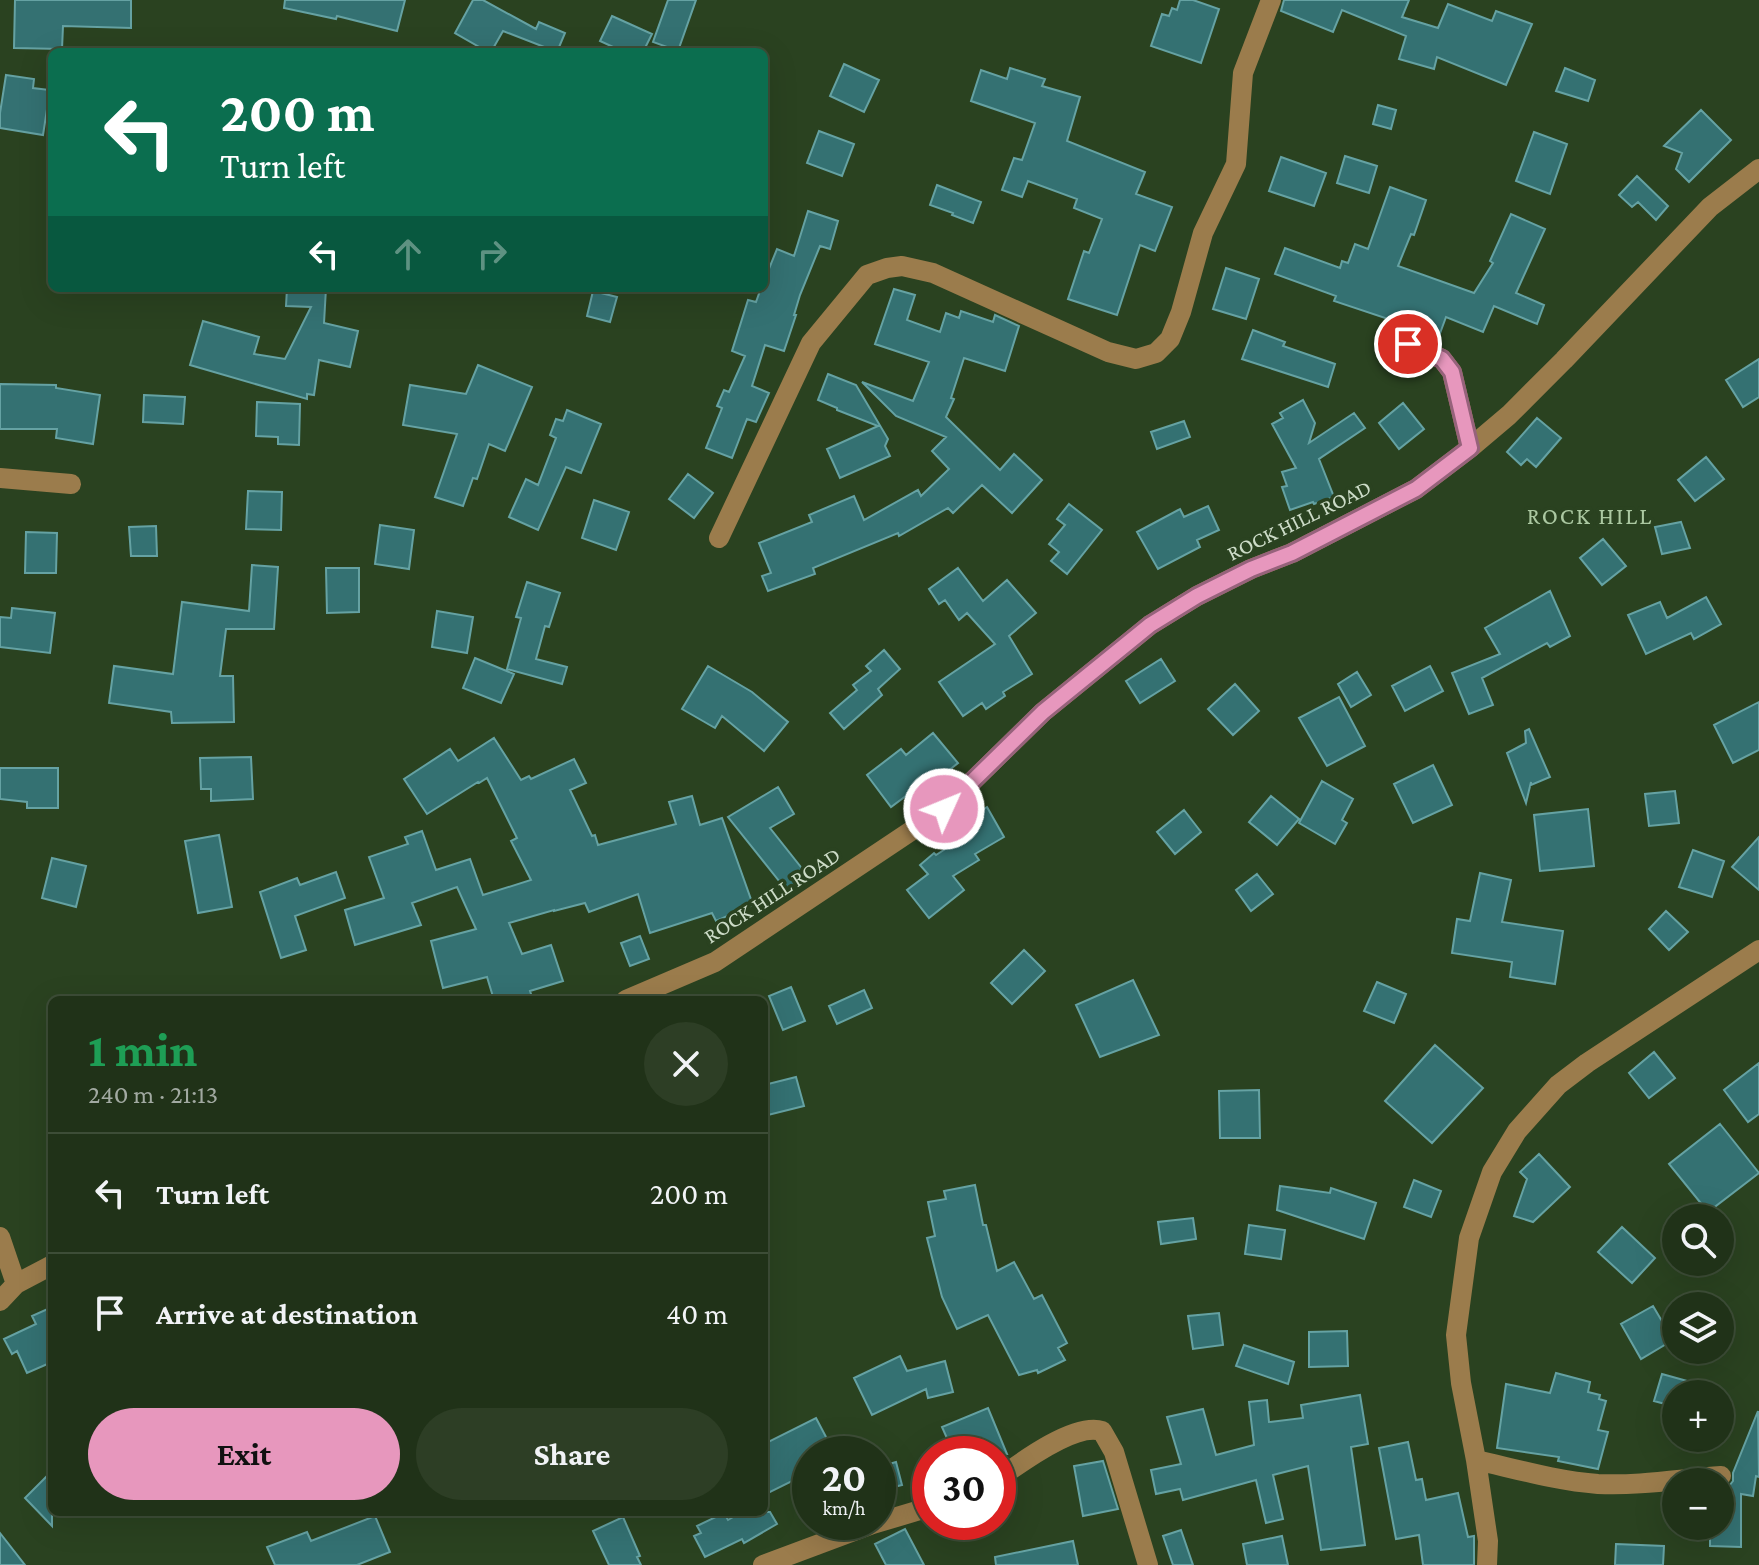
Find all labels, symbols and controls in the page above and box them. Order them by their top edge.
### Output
icon: left [88,80,192,184]
text: 200 m [220,81,375,143]
text: Turn left [220,146,345,186]
icon: left [302,232,346,276]
icon: ahead [386,232,430,276]
icon: right [470,232,514,276]
pin [1374,310,1442,378]
icon: arrive [1386,322,1430,366]
street label: ROCK HILL ROAD [1223,474,1375,566]
district label: ROCK HILL [1527,502,1653,529]
position arrow [902,767,986,851]
street label: ROCK HILL ROAD [699,842,845,948]
button: close [644,1022,728,1106]
text: 1 min [88,1023,197,1076]
text: 240 m · 21:13 [88,1080,218,1109]
icon: left [88,1171,132,1215]
text: Turn left [156,1177,269,1210]
text: 200 m [650,1177,728,1210]
map controls [1662,1204,1734,1540]
button: search [1662,1204,1734,1276]
icon: arrive [88,1291,132,1335]
button: layers [1662,1292,1734,1364]
text: Arrive at destination [156,1297,418,1330]
text: 40 m [666,1297,728,1330]
button: + [1662,1380,1734,1452]
button: Exit [88,1408,400,1500]
button: Share [416,1408,728,1500]
speed limit sign: 30 [912,1436,1016,1540]
text: 20 [822,1455,866,1500]
button: − [1662,1468,1734,1540]
text: km/h [822,1497,866,1519]

